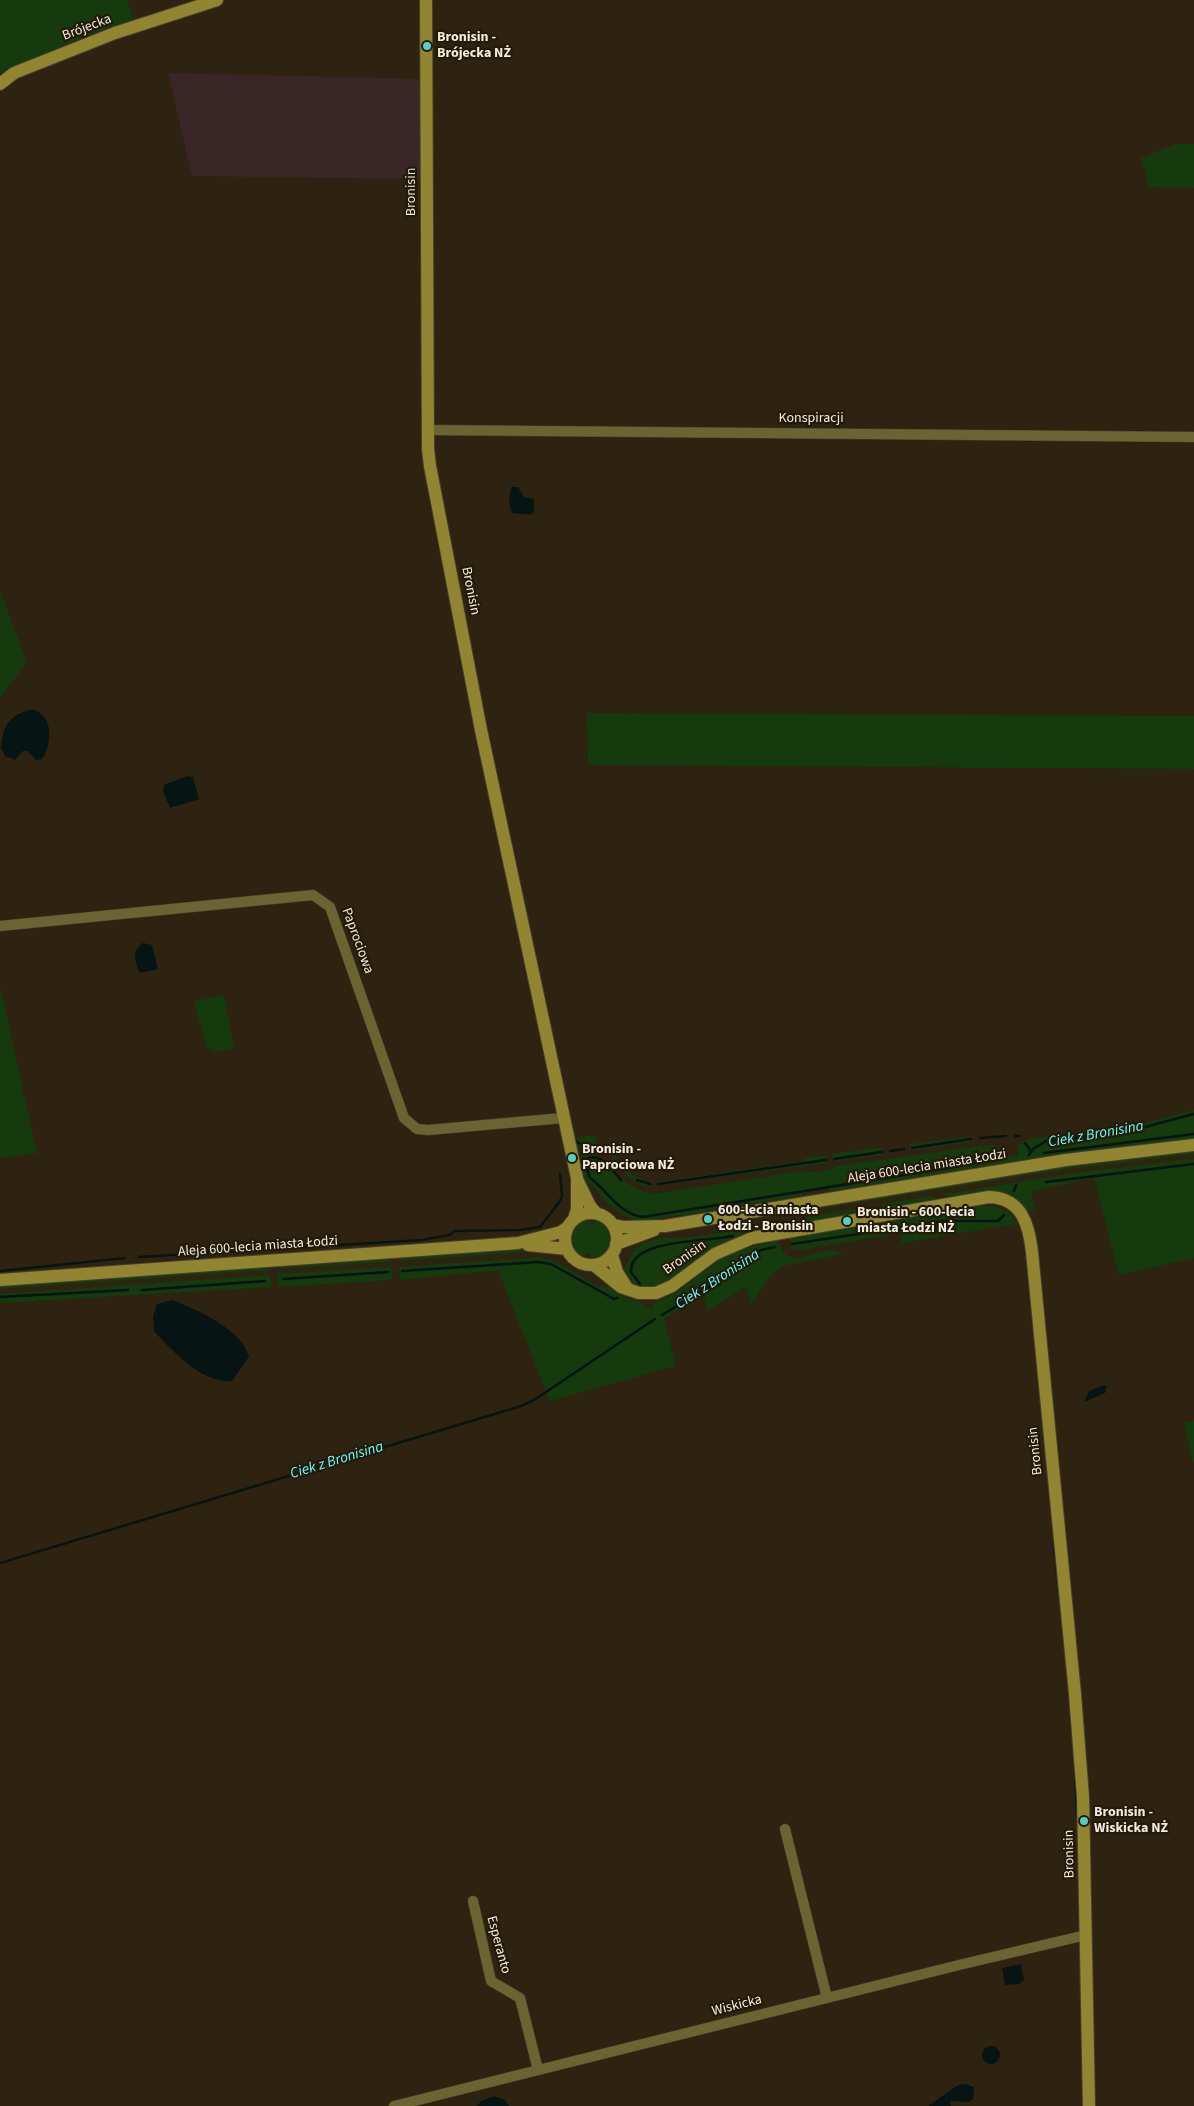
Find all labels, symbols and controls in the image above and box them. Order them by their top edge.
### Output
street label: Brójecka [60,11,114,45]
place label: Bronisin - Brójecka NŻ [437,30,511,62]
marker: Bronisin - Brójecka NŻ [421,40,433,52]
street label: Bronisin [404,168,420,216]
street label: Konspiracji [778,411,844,427]
street label: Bronisin [457,566,483,616]
street label: Paprociowa [337,906,377,976]
water label: Ciek z Bronisina [1047,1118,1145,1152]
place label: Bronisin - Paprociowa NŻ [582,1142,674,1174]
street label: Aleja 600-lecia miasta Łodzi [846,1146,1008,1188]
marker: Bronisin - Paprociowa NŻ [566,1152,578,1164]
place label: 600-lecia miasta Łodzi - Bronisin [718,1203,818,1236]
place label: Bronisin - 600-lecia miasta Łodzi NŻ [857,1205,975,1238]
marker: 600-lecia miasta Łodzi - Bronisin [702,1213,714,1225]
marker: Bronisin - 600-lecia miasta Łodzi NŻ [841,1215,853,1227]
street label: Aleja 600-lecia miasta Łodzi [177,1233,339,1261]
street label: Bronisin [660,1237,710,1279]
water label: Ciek z Bronisina [673,1246,763,1314]
street label: Bronisin [1025,1426,1047,1476]
water label: Ciek z Bronisina [288,1438,386,1484]
place label: Bronisin - Wiskicka NŻ [1094,1805,1168,1838]
marker: Bronisin - Wiskicka NŻ [1078,1815,1090,1827]
street label: Bronisin [1061,1830,1079,1878]
street label: Esperanto [482,1914,514,1976]
street label: Wiskicka [710,1992,764,2020]

